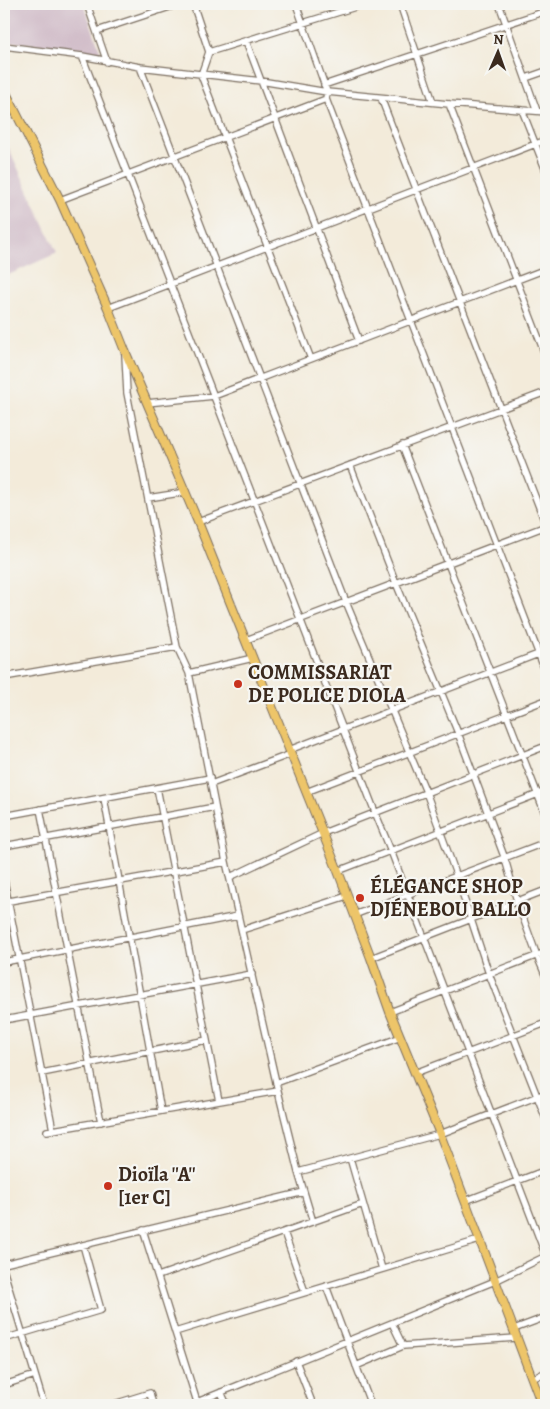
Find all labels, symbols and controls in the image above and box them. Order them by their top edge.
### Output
north arrow [472,28,522,78]
text: N [493,30,504,49]
place label: COMMISSARIAT DE POLICE DIOLA [248,659,406,709]
marker: COMMISSARIAT DE POLICE DIOLA [232,678,244,690]
place label: ÉLÉGANCE SHOP DJÉNEBOU BALLO [370,873,531,923]
marker: ÉLÉGANCE SHOP DJÉNEBOU BALLO [354,892,366,904]
place label: Dioïla ''A'' [1er C] [118,1161,195,1211]
marker: Dioïla ''A'' [1er C] [102,1180,114,1192]

